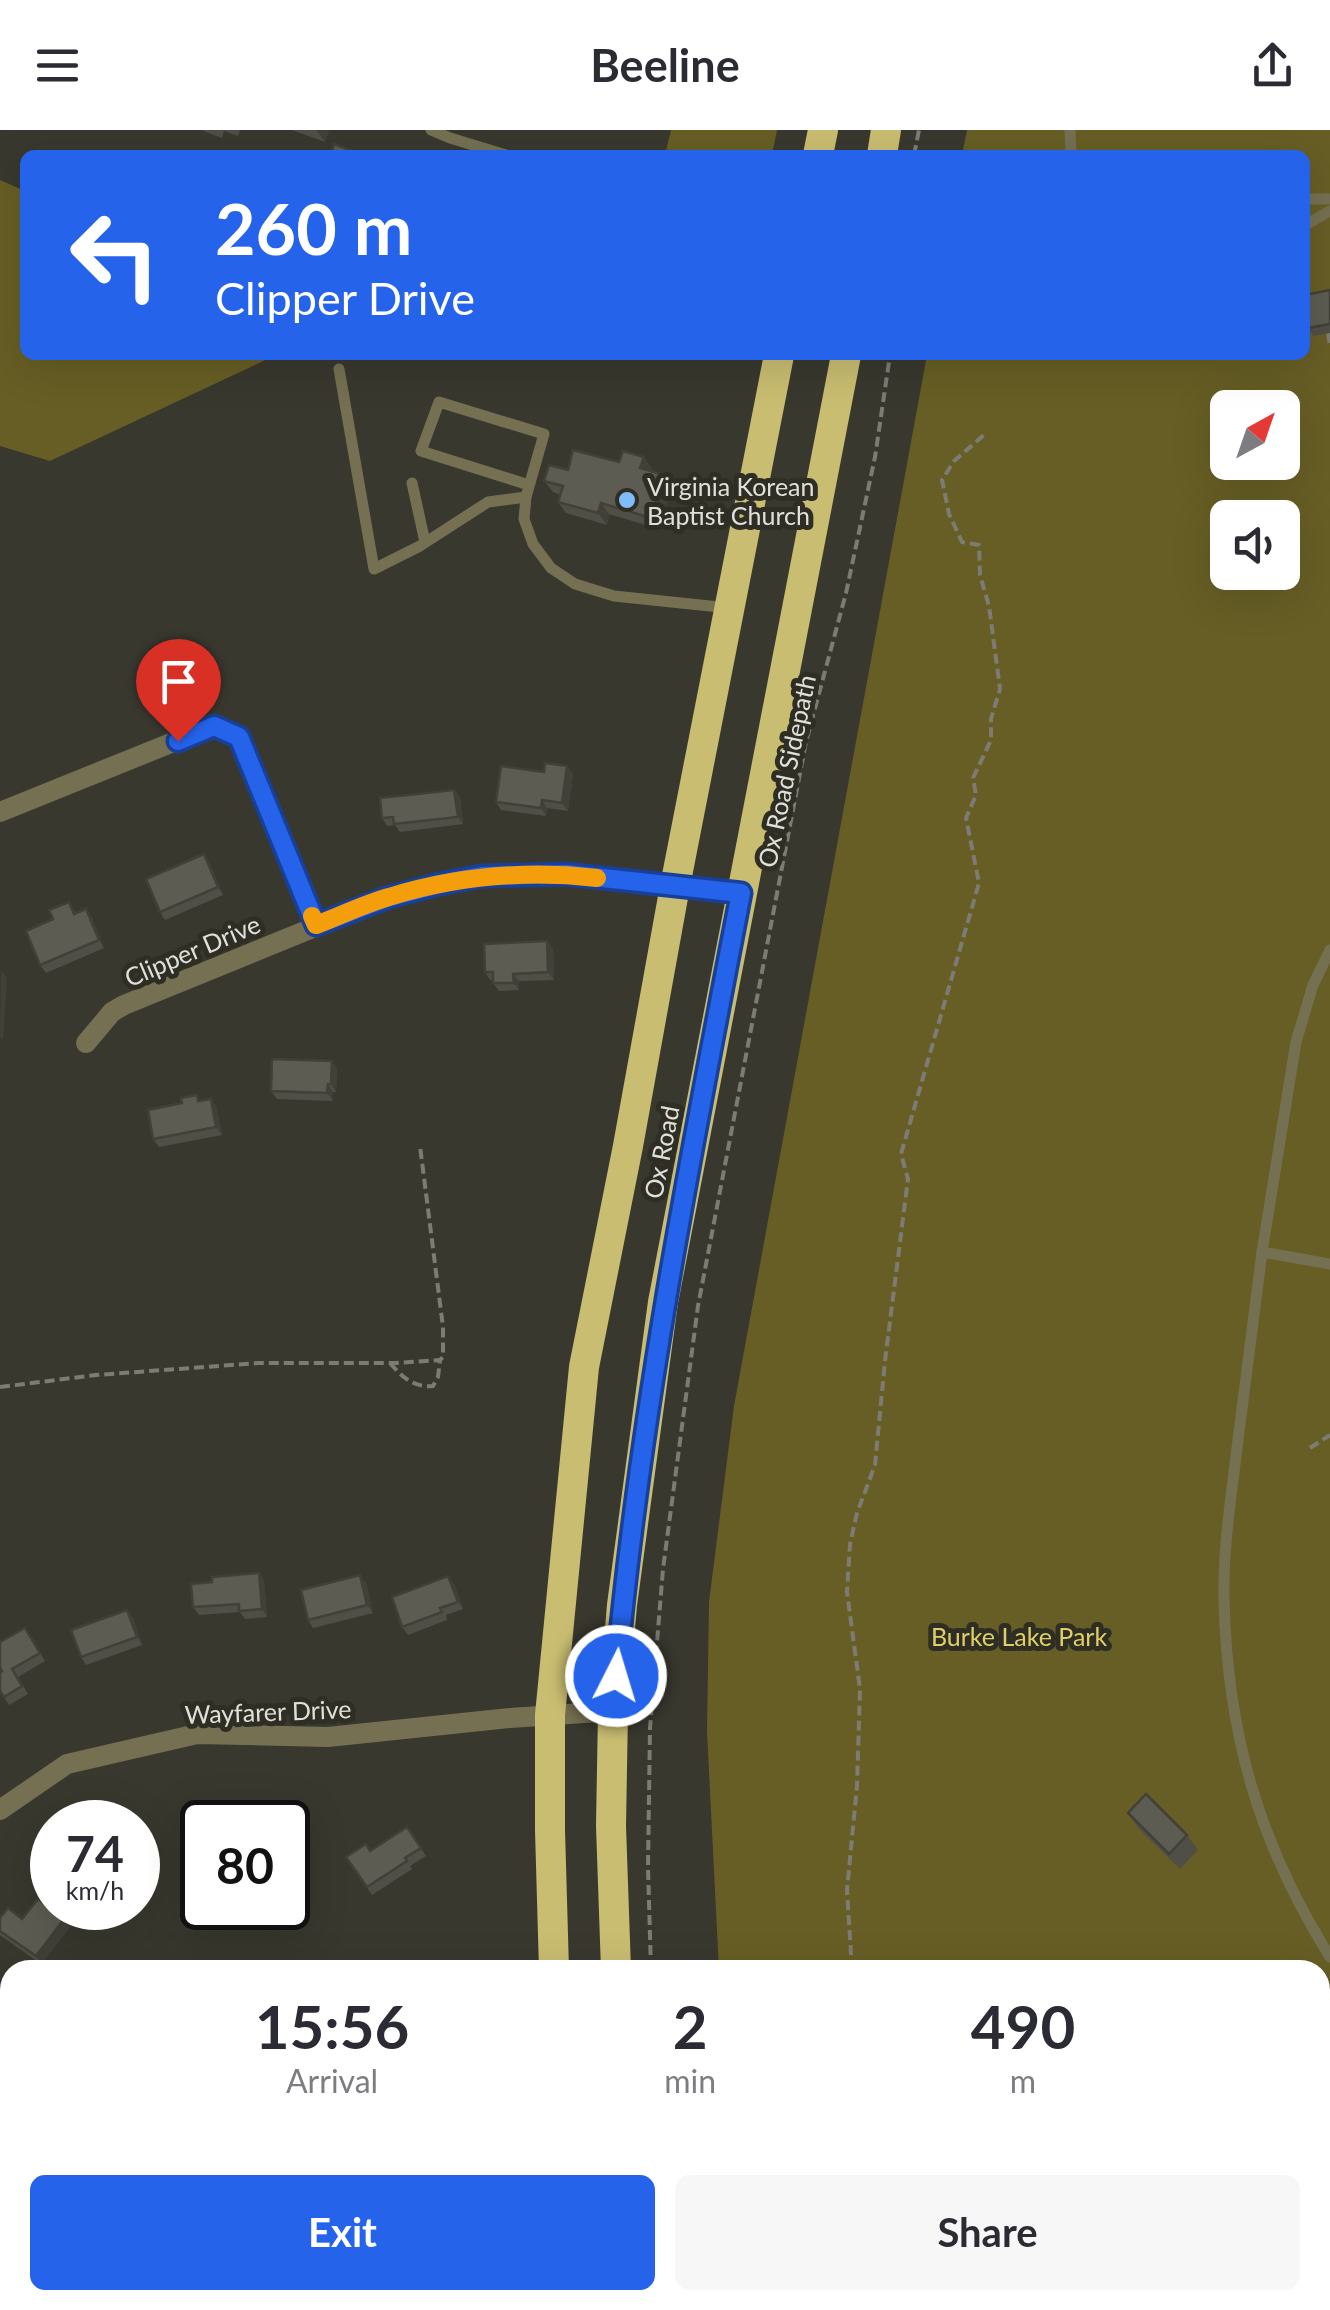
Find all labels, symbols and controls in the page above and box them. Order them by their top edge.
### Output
icon: menu [30,38,85,93]
text: Beeline [590,38,740,92]
icon: share [1245,38,1300,93]
text: 260 m [215,186,412,270]
icon: left [50,190,180,320]
text: Clipper Drive [215,271,475,325]
north arrow [1210,390,1300,480]
map controls [1210,390,1300,590]
place label: Virginia Korean Baptist Church [647,471,814,530]
marker: Virginia Korean Baptist Church [616,489,638,511]
button: sound [1210,500,1300,590]
pin [136,639,221,742]
icon: arrive [151,654,206,709]
street label: Ox Road Sidepath [751,672,821,870]
street label: Clipper Drive [120,908,264,992]
street label: Ox Road [637,1103,685,1201]
park label: Burke Lake Park [931,1621,1107,1651]
position arrow [564,1624,668,1728]
street label: Wayfarer Drive [184,1693,352,1729]
speed limit sign: 80 [180,1800,310,1930]
text: 74 [66,1823,124,1883]
text: km/h [66,1875,124,1905]
text: 15:56 [255,1990,409,2062]
text: 2 [673,1990,708,2062]
text: 490 [971,1990,1075,2062]
text: Arrival [286,2061,378,2100]
text: min [664,2061,716,2100]
text: m [1010,2061,1036,2100]
button: Exit [30,2175,655,2290]
button: Share [675,2175,1300,2290]

